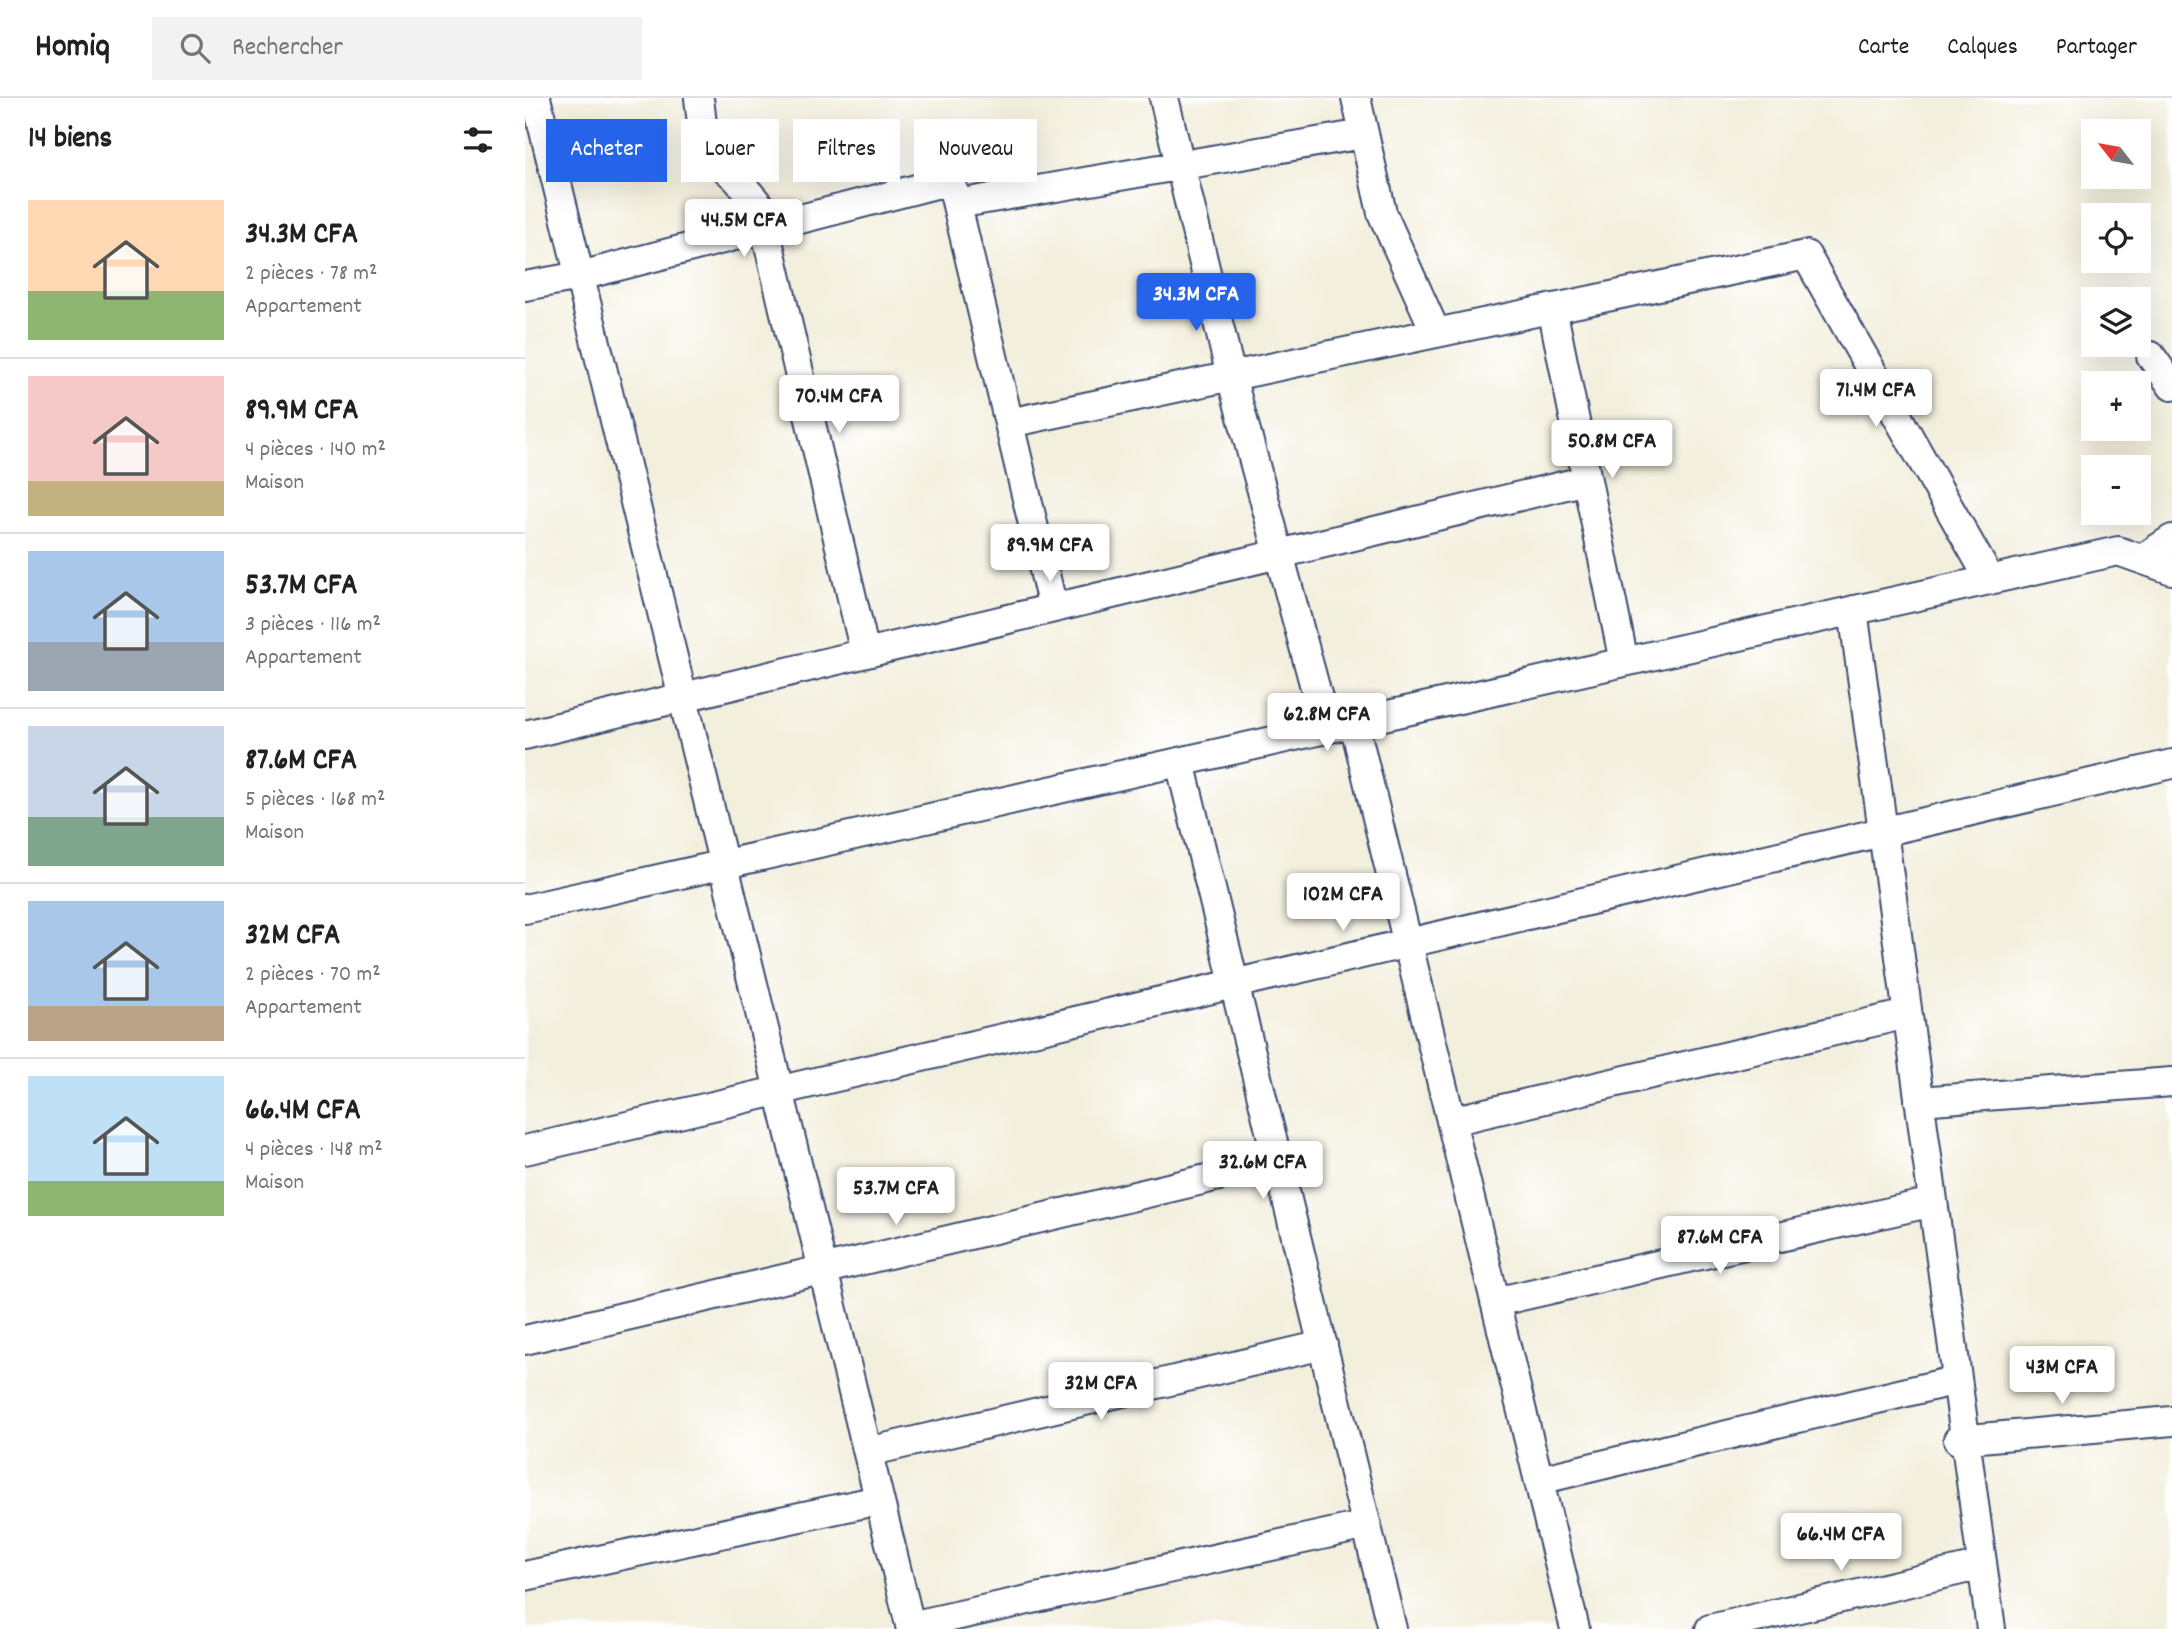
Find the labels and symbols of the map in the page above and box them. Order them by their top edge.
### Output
north arrow [2081,119,2151,189]
pin: 44.5M CFA [664,200,824,259]
pin: 34.3M CFA [1116,274,1276,333]
pin: 71.4M CFA [1796,370,1956,429]
pin: 70.4M CFA [759,376,919,435]
pin: 50.8M CFA [1532,420,1692,480]
pin: 89.9M CFA [970,524,1130,584]
pin: 62.8M CFA [1247,694,1407,753]
pin: 102M CFA [1271,874,1415,933]
pin: 32.6M CFA [1183,1142,1343,1201]
pin: 53.7M CFA [816,1168,976,1227]
pin: 87.6M CFA [1640,1216,1800,1276]
pin: 43M CFA [1997,1346,2127,1406]
pin: 32M CFA [1036,1362,1166,1422]
pin: 66.4M CFA [1761,1514,1921,1573]

